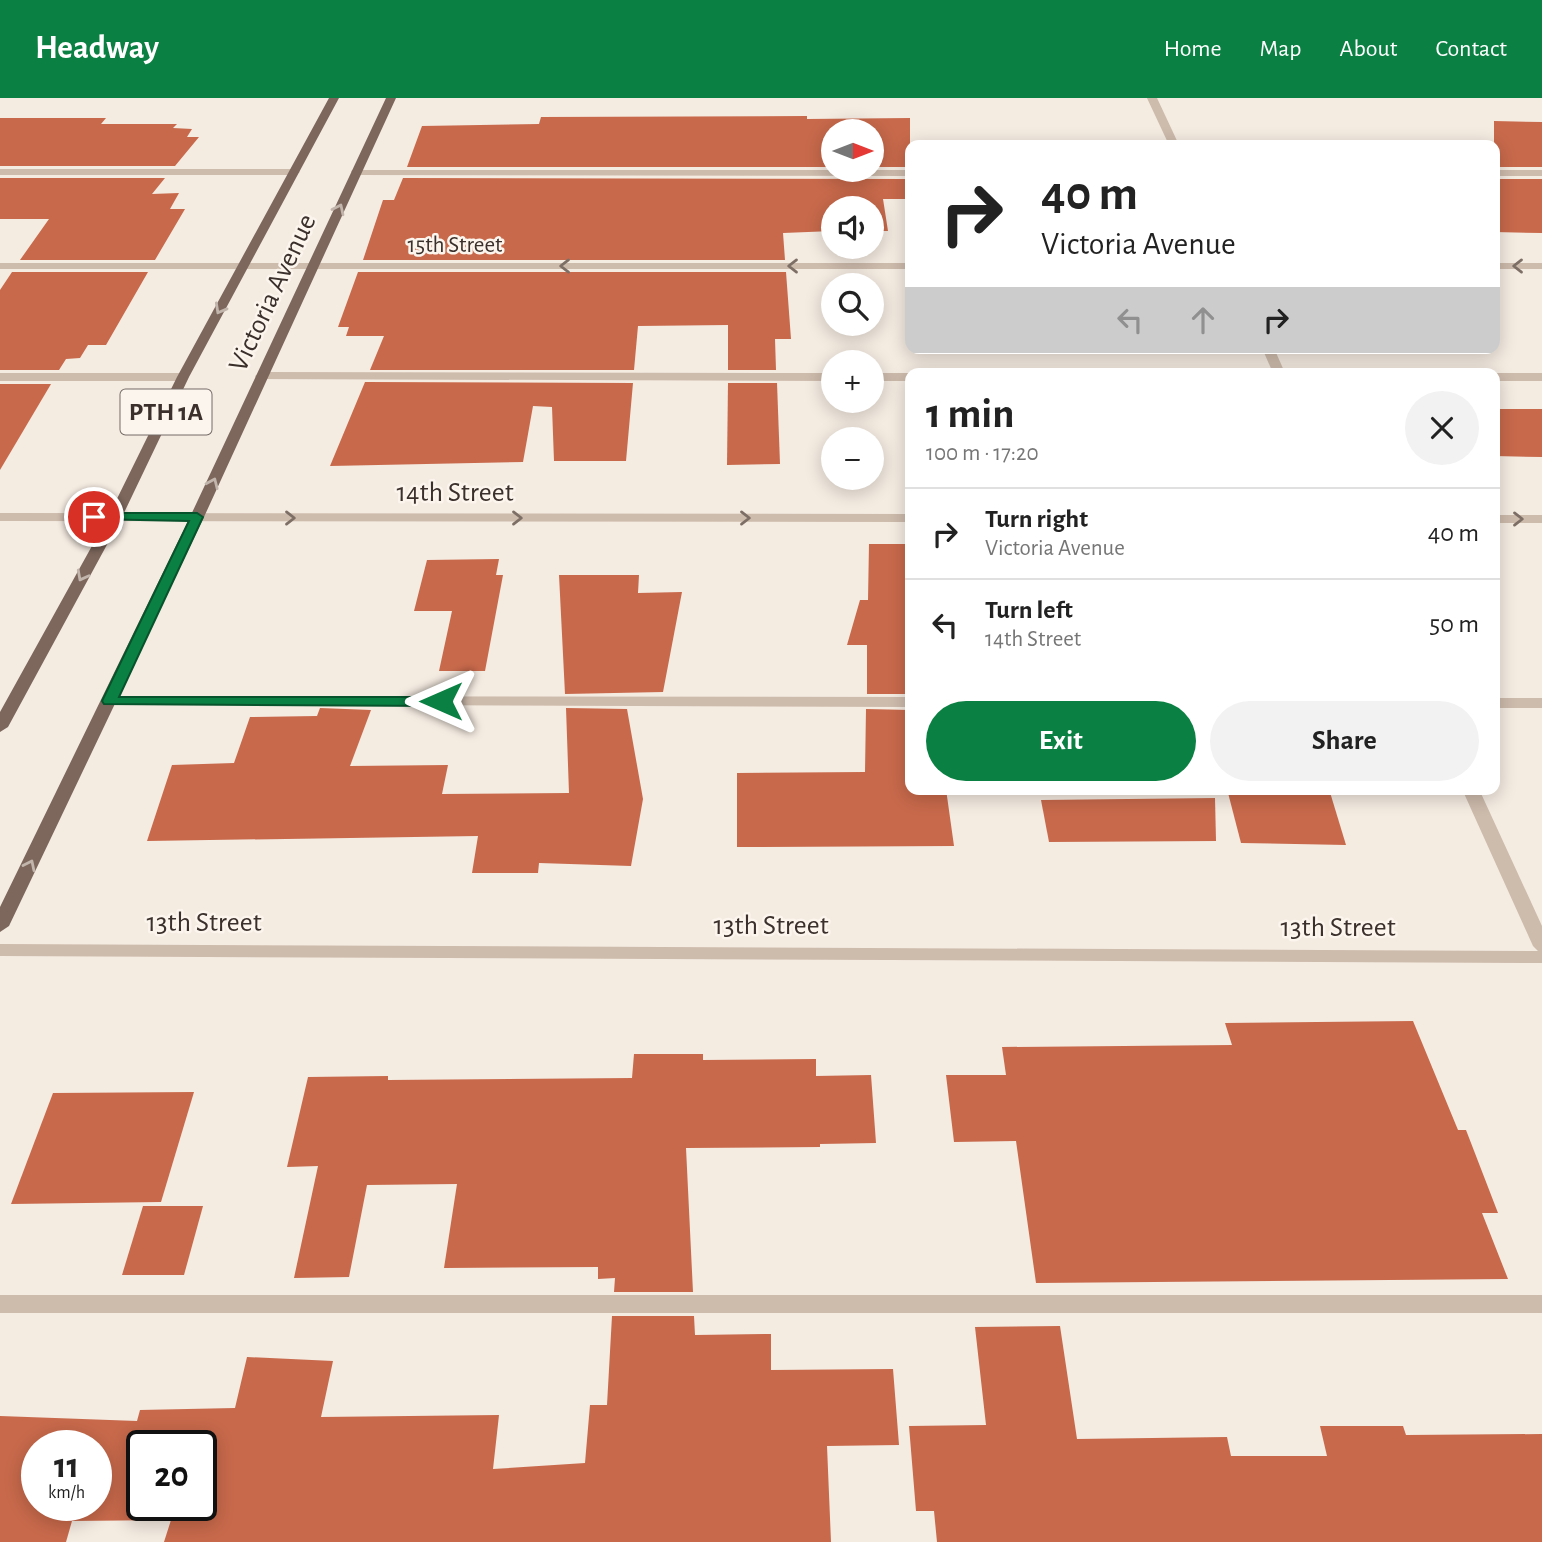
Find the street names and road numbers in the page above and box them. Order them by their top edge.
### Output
street label: Victoria Avenue [224,210,322,376]
street label: 15th Street [408,234,503,257]
road number: PTH 1A [120,390,212,434]
street label: 14th Street [396,479,514,507]
street label: 13th Street [146,909,262,937]
street label: 13th Street [713,912,829,940]
street label: 13th Street [1280,914,1396,942]

